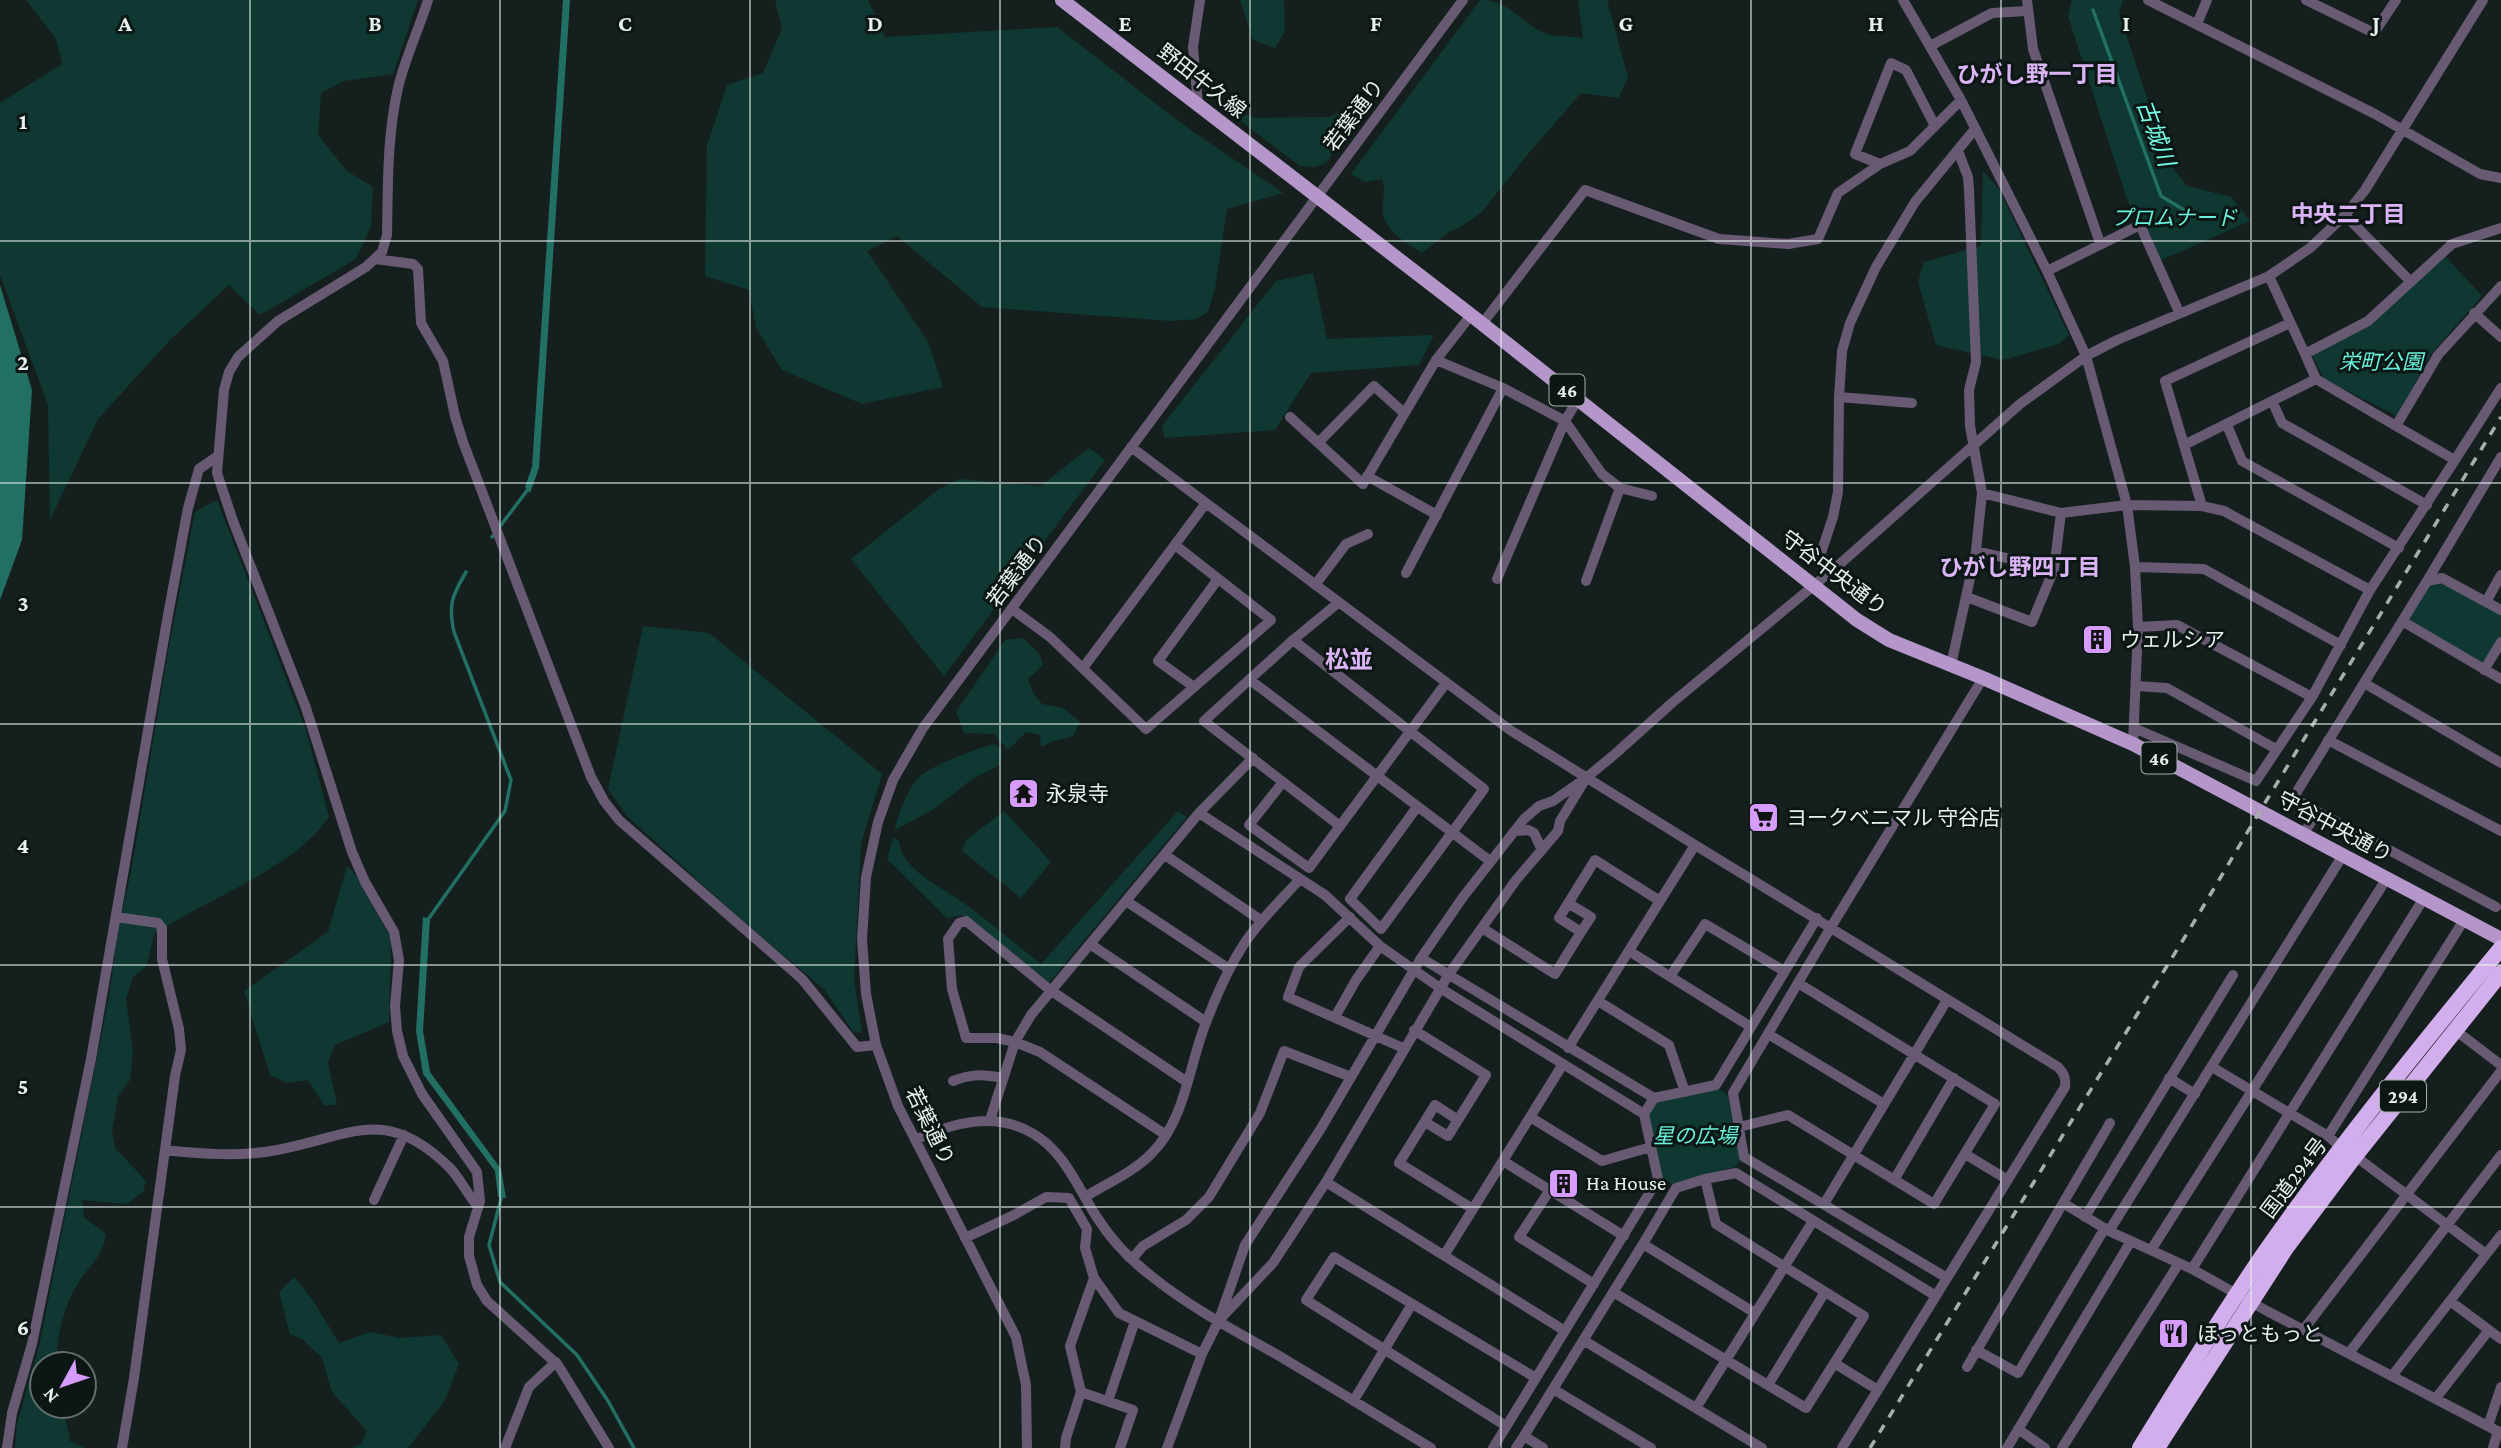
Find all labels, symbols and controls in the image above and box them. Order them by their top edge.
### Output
text: A [117,10,132,36]
text: B [368,10,382,36]
text: C [618,10,632,36]
text: D [867,10,883,36]
text: E [1118,10,1132,36]
text: F [1370,10,1382,36]
text: G [1619,10,1634,36]
text: H [1868,10,1884,36]
text: I [2122,10,2130,36]
text: J [2370,10,2380,36]
street label: 野田牛久線 [1153,39,1251,123]
district label: ひがし野一丁目 [1957,61,2118,87]
street label: 若葉通り [1319,74,1389,156]
water label: 古城川 [2132,96,2181,173]
text: 1 [19,108,28,134]
district label: 中央二丁目 [2291,201,2406,227]
park label: プロムナード [2111,206,2238,230]
text: 2 [17,349,29,375]
park label: 栄町公園 [2339,350,2426,374]
road number: 46 [1550,374,1584,406]
street label: 守谷中央通り [1776,526,1892,620]
street label: 若葉通り [982,530,1052,612]
district label: ひがし野四丁目 [1940,554,2101,580]
text: 3 [17,590,29,616]
building icon: ウェルシア [2080,623,2114,657]
place label: ウェルシア [2120,628,2225,652]
district label: 松並 [1325,646,1373,673]
road number: 46 [2142,743,2176,774]
temple icon: 永泉寺 [1006,777,1040,811]
place label: 永泉寺 [1046,782,1109,806]
street label: 守谷中央通り [2274,787,2396,867]
supermarket icon: ヨークベニマル 守谷店 [1746,801,1780,835]
place label: ヨークベニマル 守谷店 [1786,806,2000,830]
text: 4 [17,832,29,858]
text: 5 [17,1073,29,1099]
road number: 294 [2380,1080,2426,1112]
street label: 若葉通り [901,1083,959,1169]
park label: 星の広場 [1653,1124,1739,1148]
street label: 国道294号 [2256,1133,2332,1223]
building icon: Ha House [1546,1166,1580,1200]
place label: Ha House [1586,1171,1666,1195]
text: 6 [17,1314,29,1340]
restaurant icon: ほっともっと [2157,1317,2191,1351]
place label: ほっともっと [2197,1322,2323,1346]
north arrow [28,1350,98,1420]
text: N [38,1384,63,1407]

